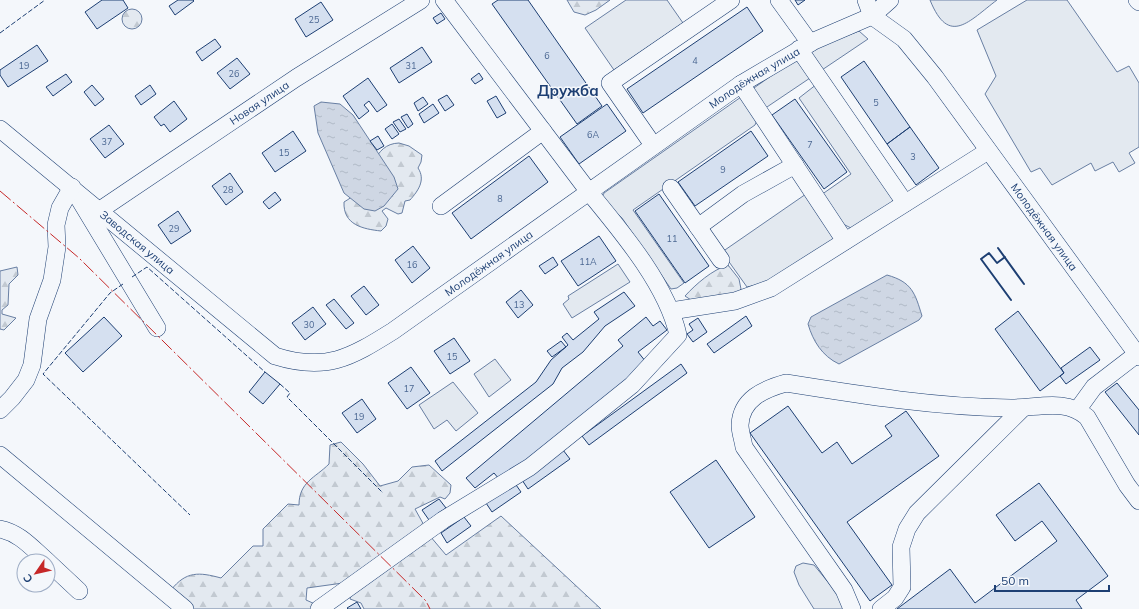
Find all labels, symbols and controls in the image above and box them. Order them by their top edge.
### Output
house number: 25 [309,14,320,25]
street label: Молодёжная улица [706,44,802,112]
house number: 6 [544,50,550,61]
house number: 4 [692,55,698,66]
house number: 19 [19,60,29,71]
house number: 31 [406,60,416,71]
house number: 26 [229,68,239,79]
street label: Новая улица [227,78,292,128]
district label: Дружба [537,81,599,100]
house number: 5 [873,97,879,108]
house number: 6А [587,129,599,140]
house number: 37 [102,136,112,147]
house number: 7 [807,139,813,150]
house number: 15 [279,147,290,158]
house number: 3 [910,151,916,162]
house number: 9 [720,164,726,175]
street label: Молодёжная улица [1008,181,1081,273]
house number: 28 [223,184,233,195]
house number: 8 [497,193,503,204]
street label: Заводская улица [97,208,177,277]
house number: 29 [169,223,179,234]
street label: Молодёжная улица [442,227,535,299]
house number: 11 [667,233,677,244]
house number: 11А [579,256,597,267]
house number: 16 [407,259,417,270]
house number: 13 [514,299,524,310]
house number: 30 [304,319,314,330]
house number: 15 [447,351,458,362]
house number: 17 [404,383,414,394]
house number: 19 [354,411,364,422]
north arrow [16,553,56,593]
scale bar [995,567,1109,593]
text: С [20,571,36,586]
text: 50 m [1001,573,1029,588]

